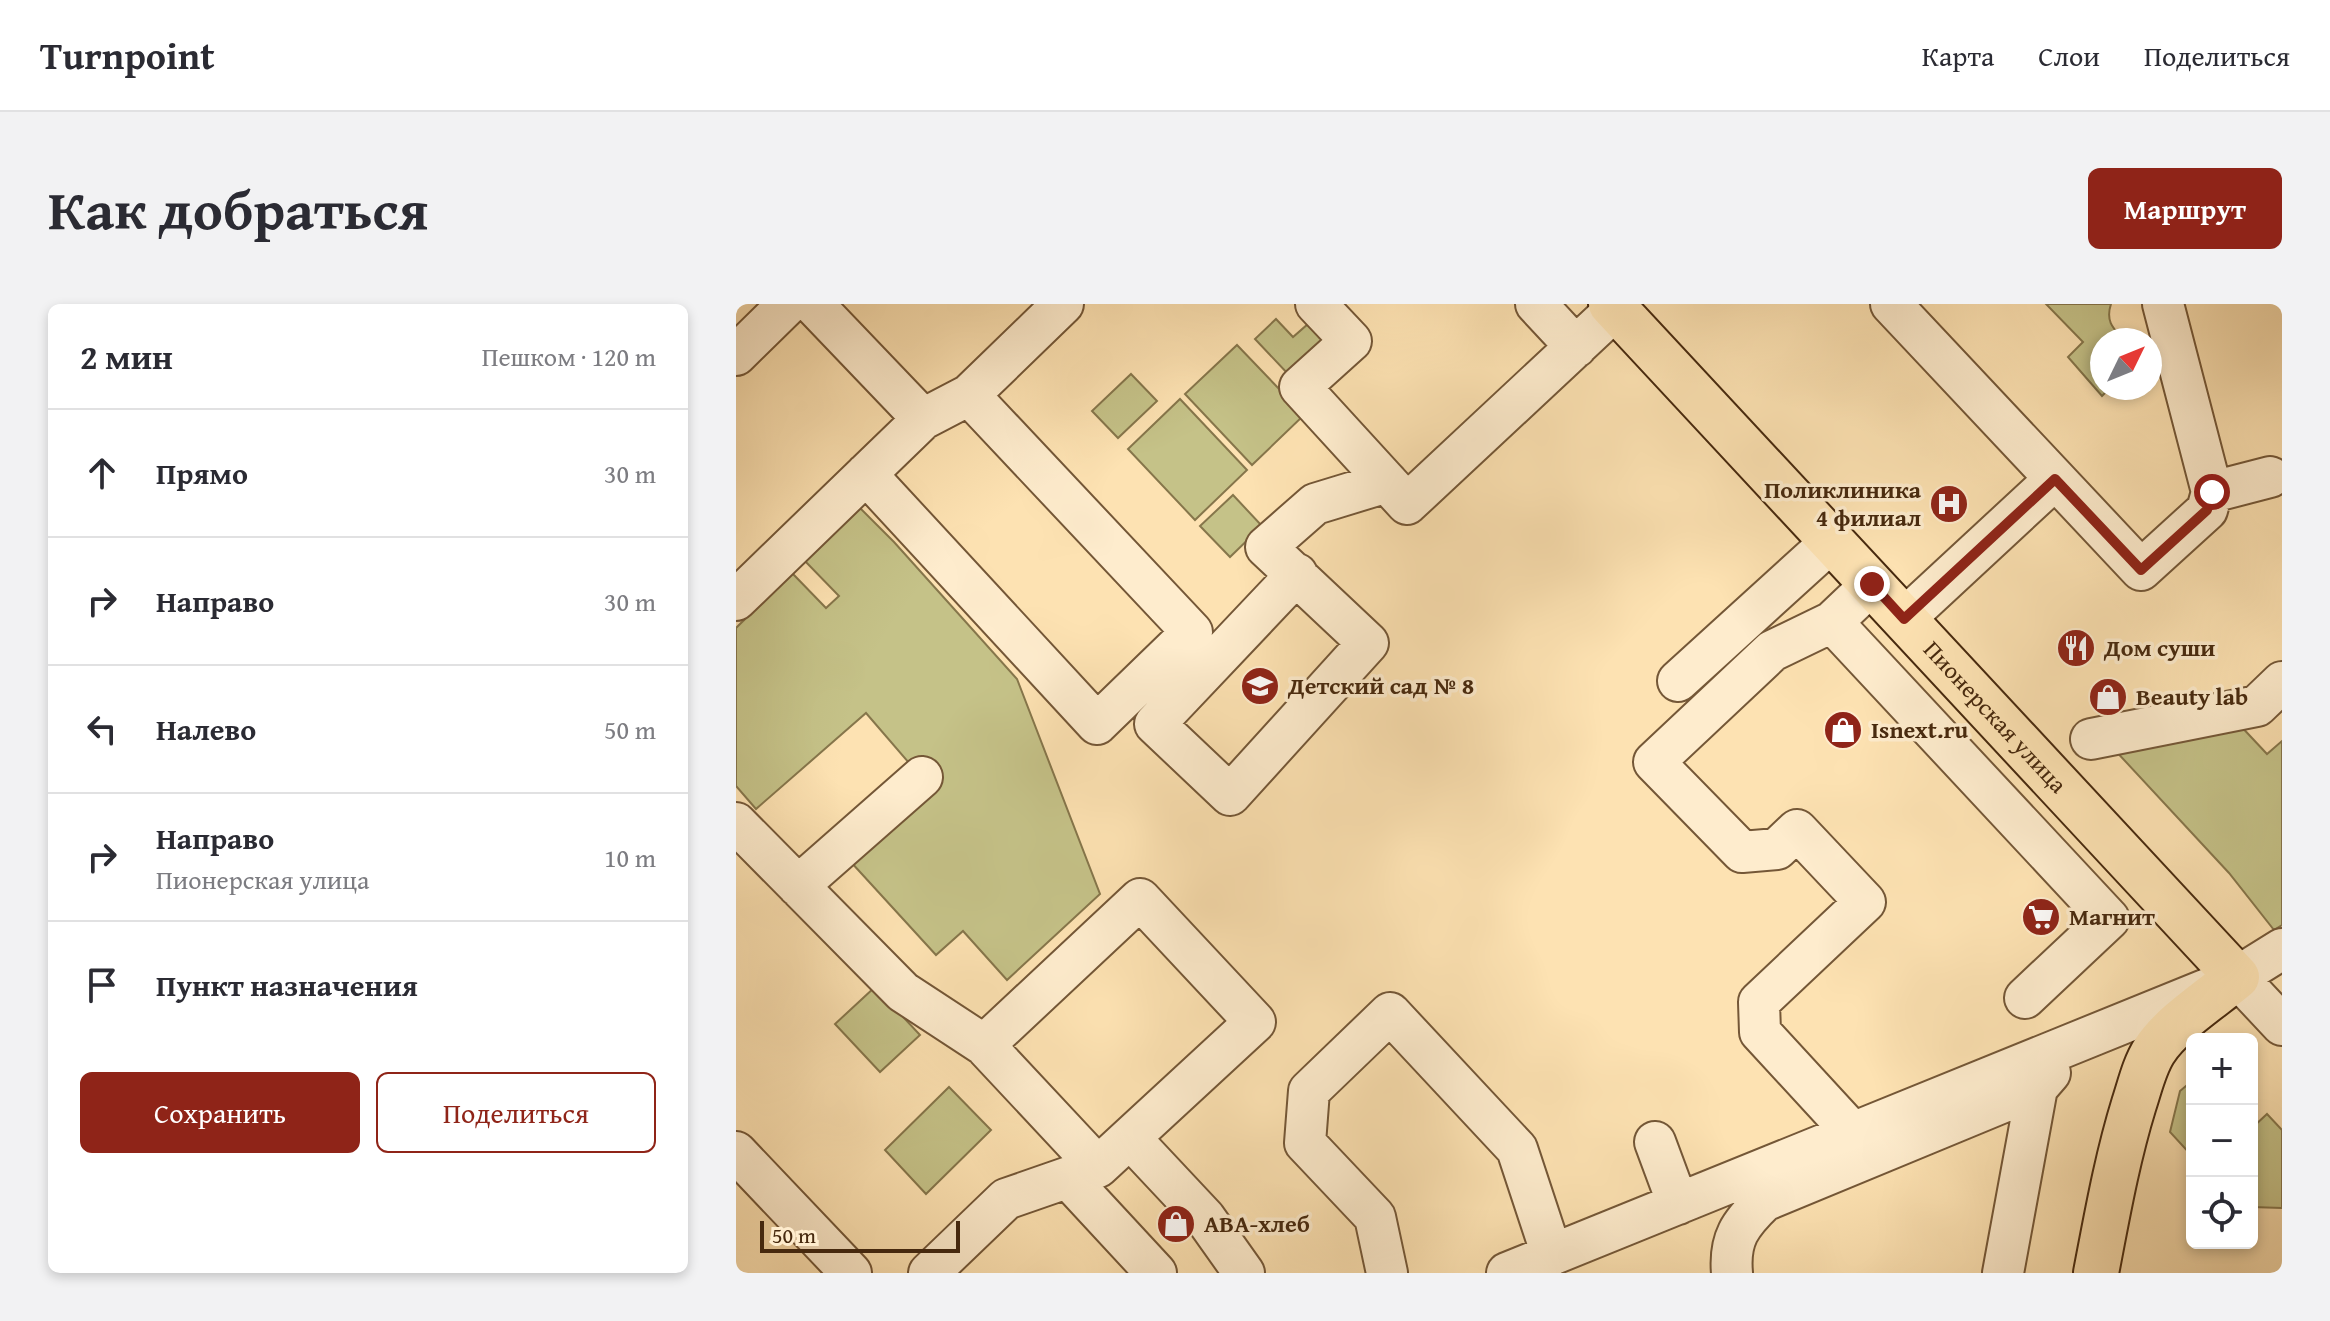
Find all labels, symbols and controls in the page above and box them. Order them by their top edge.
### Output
text: Turnpoint [40,27,215,83]
text: Карта [1922,35,1994,76]
text: Слои [2038,35,2100,76]
text: Поделиться [2144,35,2290,76]
text: Как добраться [48,167,428,250]
button: Маршрут [2088,168,2282,249]
north arrow [2090,328,2162,400]
text: 2 мин [80,332,173,381]
text: Пешком · 120 m [482,337,656,376]
icon: ahead [80,451,124,495]
text: Прямо [156,451,248,495]
text: 30 m [604,454,656,493]
place label: Поликлиника 4 филиал [1764,472,1922,535]
route start [2194,474,2230,510]
hospital icon: Поликлиника 4 филиал [1928,483,1970,525]
route end [1854,566,1890,602]
icon: right [80,579,124,623]
text: Направо [156,579,274,623]
text: 30 m [604,582,656,621]
restaurant icon: Дом суши [2055,627,2097,669]
place label: Дом суши [2103,630,2215,665]
street label: Пионерская улица [1916,633,2076,801]
school or university icon: Детский сад № 8 [1239,665,1281,707]
place label: Детский сад № 8 [1287,668,1474,703]
shop icon: Beauty lab [2087,676,2129,718]
place label: Beauty lab [2136,679,2248,714]
icon: left [80,707,124,751]
text: Налево [156,707,256,751]
shop icon: Isnext.ru [1822,709,1864,751]
text: 50 m [604,710,656,749]
place label: Isnext.ru [1871,712,1969,747]
text: Направо [156,816,274,860]
icon: right [80,835,124,879]
text: 10 m [604,838,656,877]
text: Пионерская улица [156,860,369,899]
supermarket icon: Магнит [2020,896,2062,938]
place label: Магнит [2069,899,2155,934]
icon: arrive [80,963,124,1007]
text: Пункт назначения [156,963,418,1007]
map controls [2186,1033,2258,1249]
button: + [2186,1033,2258,1105]
button: Сохранить [80,1072,360,1153]
button: Поделиться [376,1072,656,1153]
button: − [2186,1105,2258,1177]
button: locate [2186,1177,2258,1249]
shop icon: АВА-хлеб [1155,1203,1197,1245]
place label: АВА-хлеб [1204,1206,1310,1241]
scale bar [760,1217,960,1253]
text: 50 m [772,1219,816,1251]

